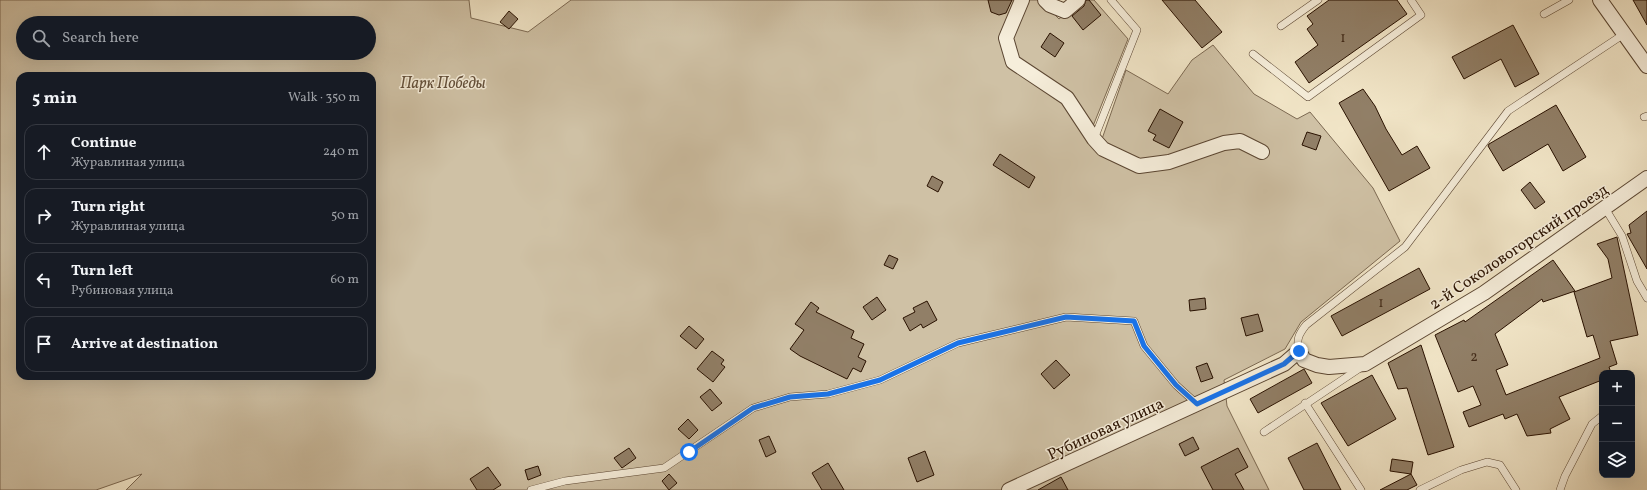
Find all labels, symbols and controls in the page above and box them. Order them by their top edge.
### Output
search box [16,16,376,60]
icon: search [30,27,52,49]
text: Search here [62,28,139,49]
house number: 1 [1340,29,1346,48]
park label: Парк Победы [400,73,486,95]
text: 5 min [32,87,77,110]
text: Walk · 350 m [288,89,360,107]
text: Continue [71,133,136,154]
icon: ahead [33,141,55,163]
text: 240 m [323,143,359,161]
text: Журавлиная улица [71,154,185,172]
street label: 2-й Соколовогорский проезд [1425,179,1613,316]
text: Turn right [71,197,145,218]
icon: right [33,205,55,227]
text: 50 m [331,207,359,225]
text: Журавлиная улица [71,218,185,236]
text: Turn left [71,261,133,282]
icon: left [33,269,55,291]
text: 60 m [331,271,359,289]
text: Рубиновая улица [71,282,173,300]
house number: 1 [1378,294,1384,313]
icon: arrive [33,333,55,355]
text: Arrive at destination [71,334,218,355]
route end [1290,342,1308,360]
house number: 2 [1470,348,1478,367]
map controls [1599,370,1635,478]
button: + [1599,370,1635,406]
street label: Рубиновая улица [1044,393,1168,466]
button: − [1599,406,1635,442]
button: layers [1599,442,1635,478]
route start [680,443,698,461]

